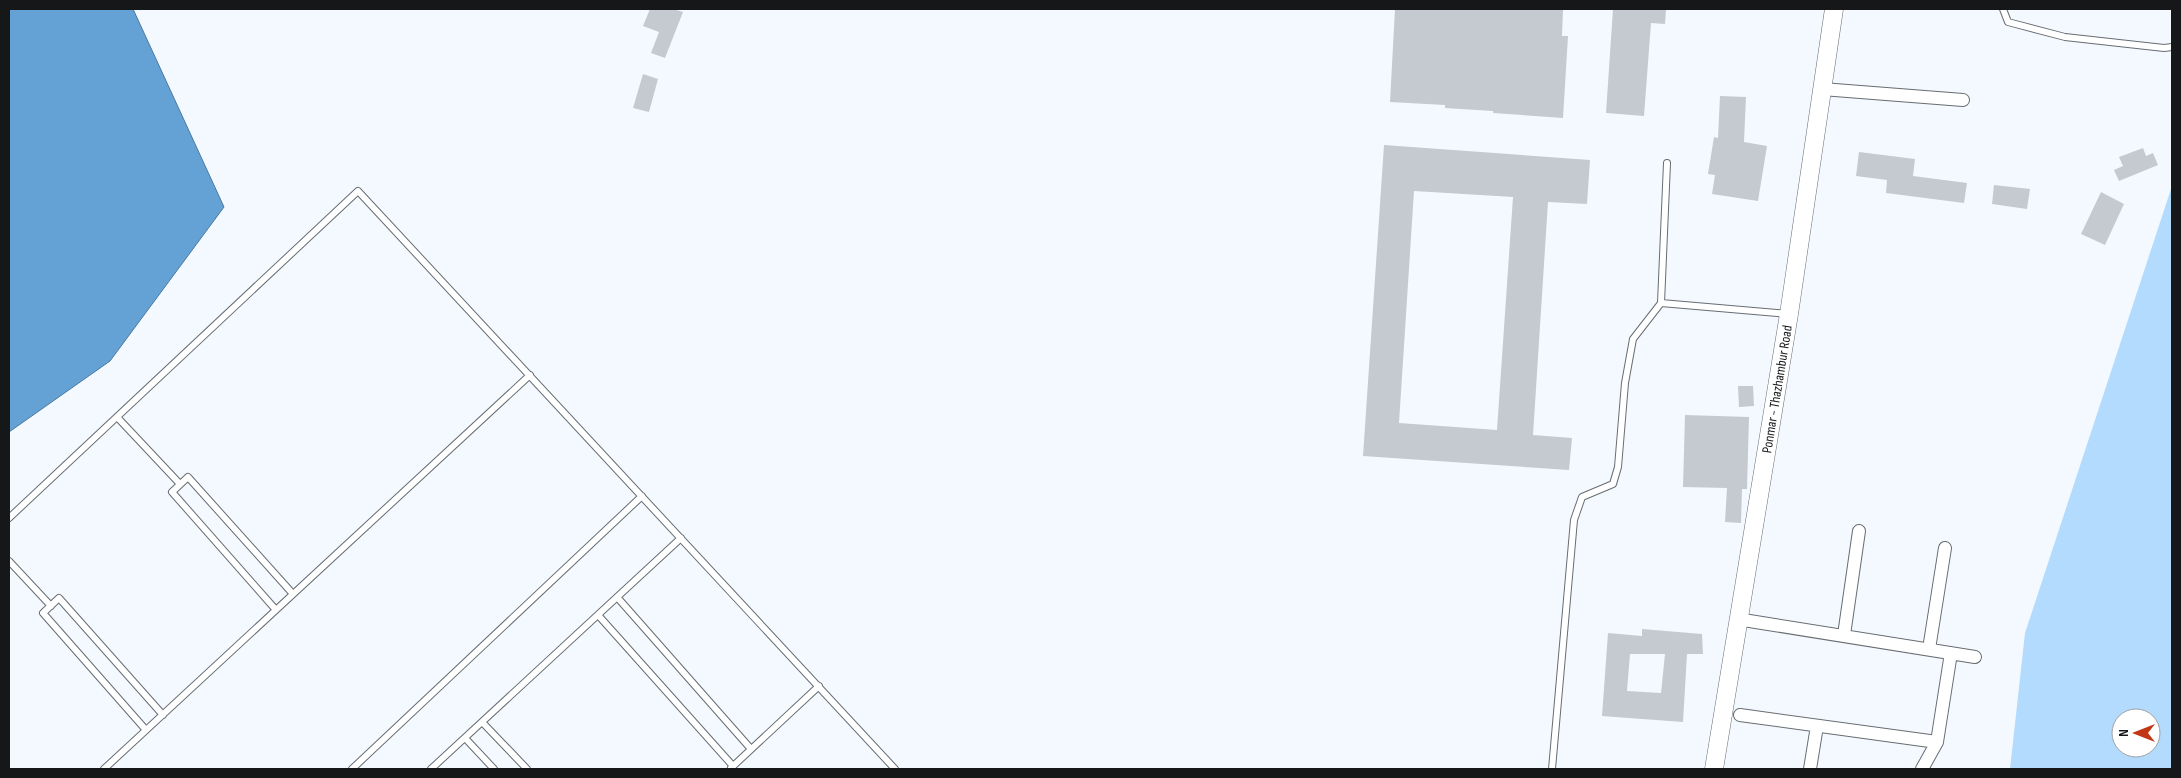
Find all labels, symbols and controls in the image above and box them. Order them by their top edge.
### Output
street label: Ponmar - Thazhambur Road [1758,324,1796,454]
north arrow [2111,708,2161,758]
text: N [2115,729,2132,737]

